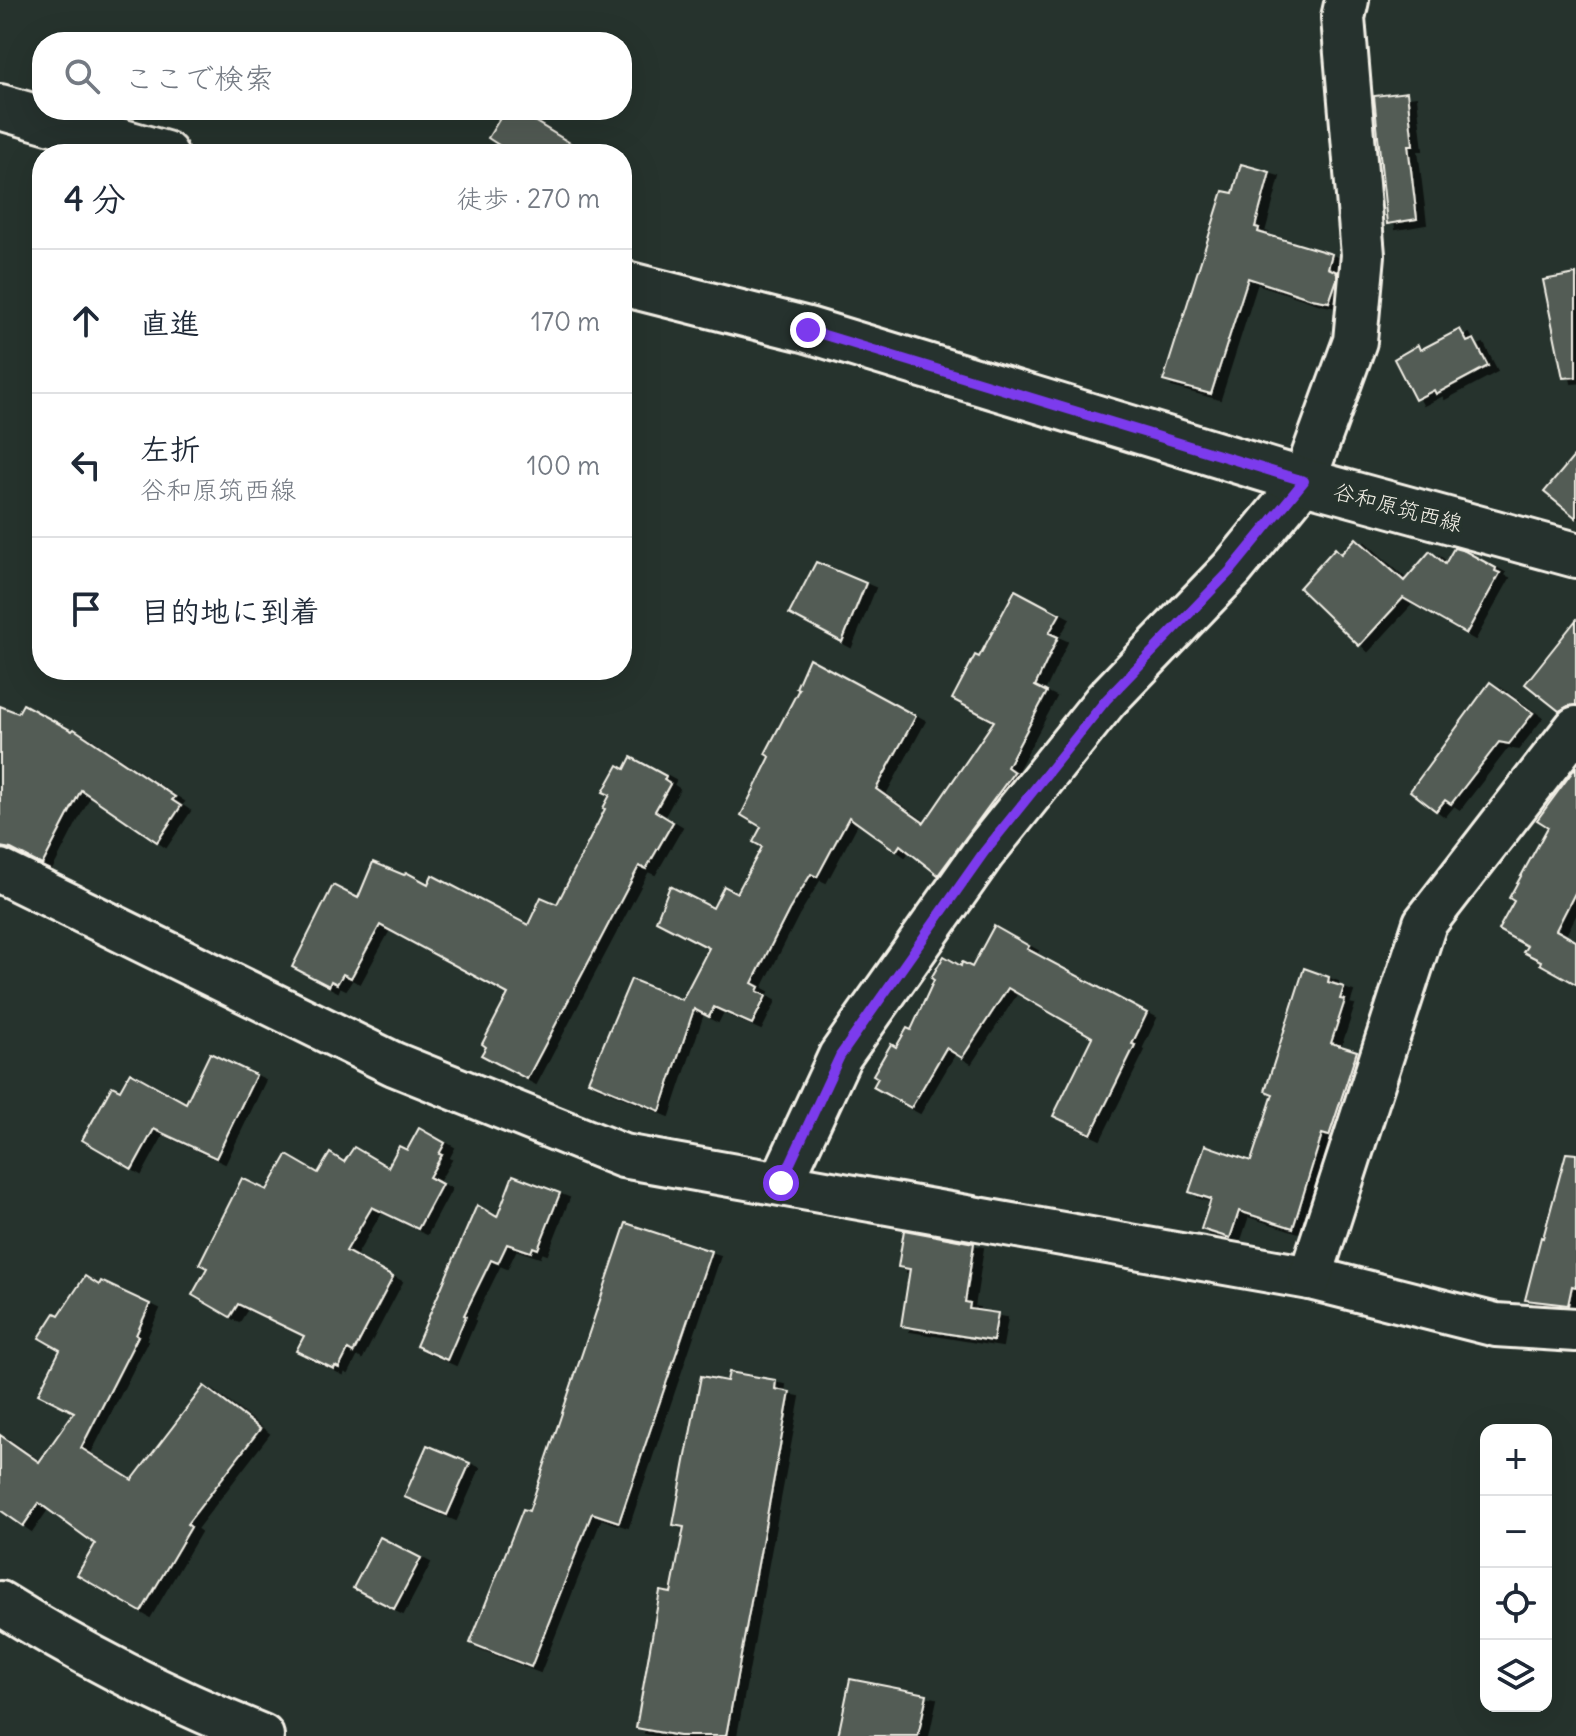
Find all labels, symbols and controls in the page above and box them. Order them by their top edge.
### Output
search box [32,32,632,120]
icon: search [60,54,104,98]
text: ここで検索 [124,59,274,97]
text: 4 分 [64,177,126,220]
text: 徒歩 · 270 m [457,182,600,215]
icon: ahead [64,299,108,343]
text: 直進 [140,304,200,342]
text: 170 m [531,305,600,338]
route end [790,312,826,348]
text: 左折 [140,430,200,468]
icon: left [64,443,108,487]
text: 100 m [526,449,600,482]
text: 谷和原筑西線 [140,473,296,506]
street label: 谷和原筑西線 [1331,476,1465,538]
icon: arrive [64,587,108,631]
text: 目的地に到着 [140,592,320,630]
route start [763,1165,799,1201]
map controls [1480,1424,1552,1712]
button: + [1480,1424,1552,1496]
button: − [1480,1496,1552,1568]
button: locate [1480,1568,1552,1640]
button: layers [1480,1640,1552,1712]

